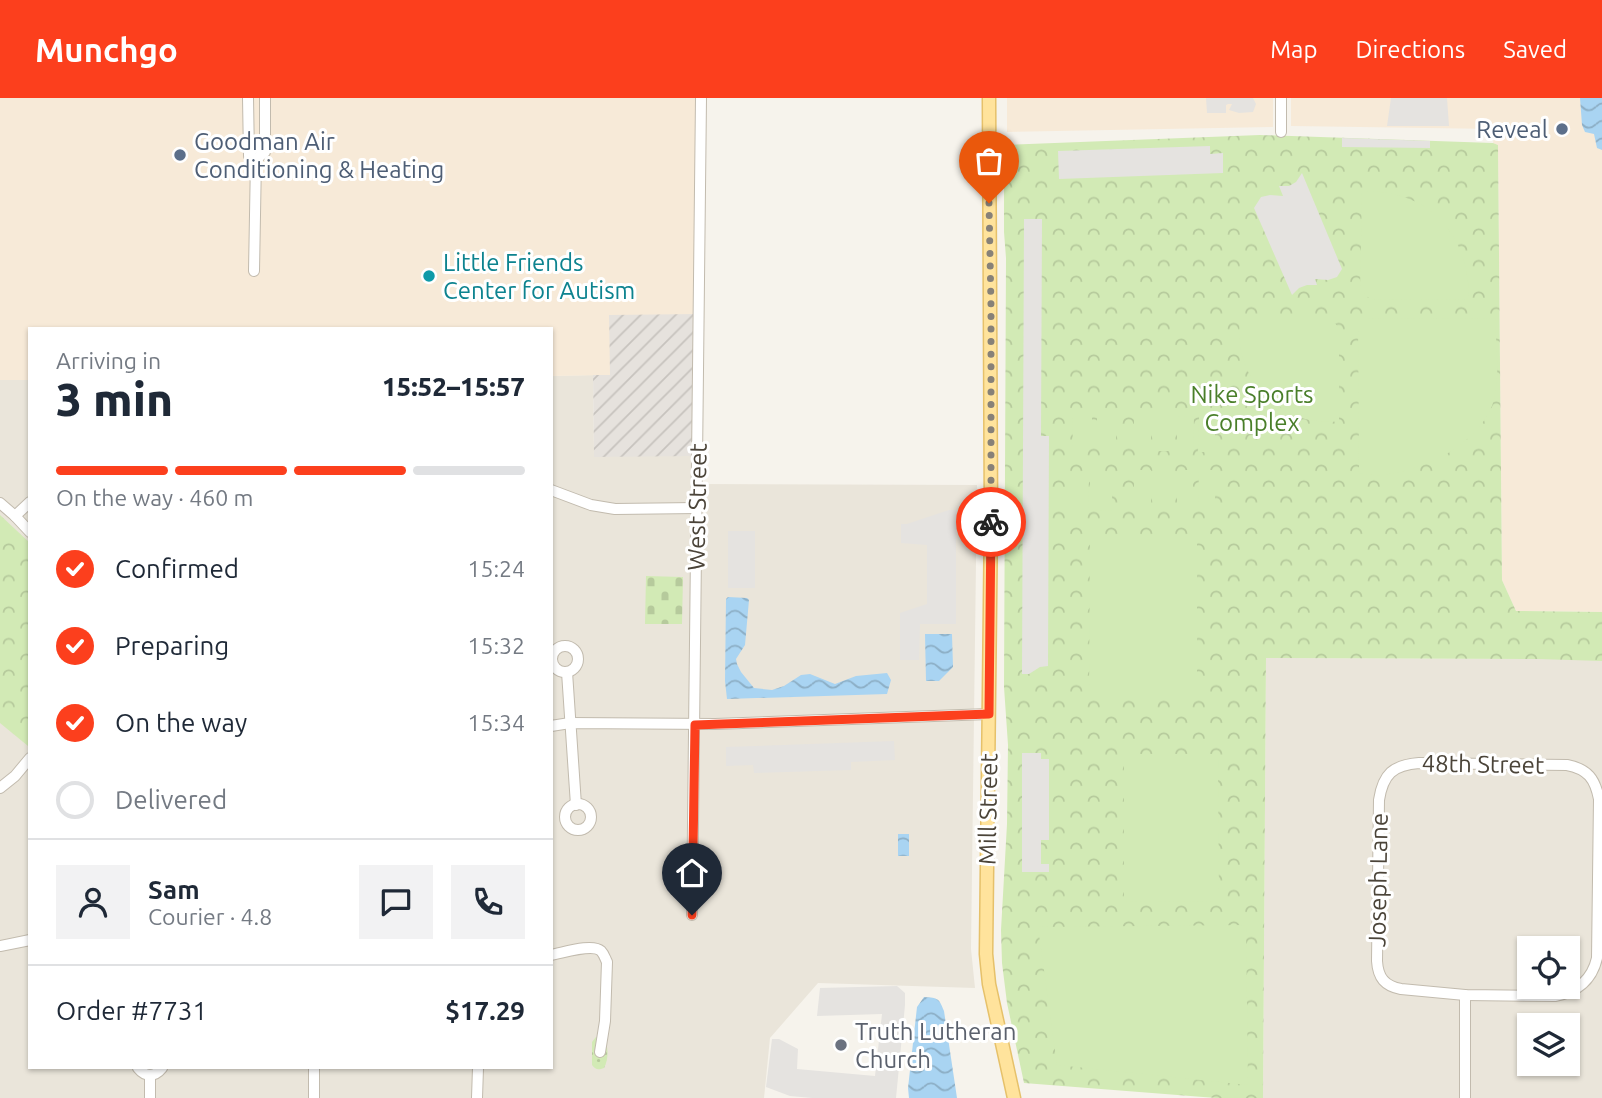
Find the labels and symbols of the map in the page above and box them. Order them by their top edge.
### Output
place label: Reveal [1476,116,1548,143]
marker: Reveal [1554,121,1570,137]
place label: Goodman Air Conditioning & Heating [194,128,444,183]
pin [959,131,1019,203]
marker: Goodman Air Conditioning & Heating [172,147,188,163]
place label: Little Friends Center for Autism [443,249,635,304]
marker: Little Friends Center for Autism [421,268,437,284]
park label: Nike Sports Complex [1190,381,1314,436]
street label: West Street [682,442,712,571]
courier [956,487,1026,557]
street label: 48th Street [1421,749,1545,779]
street label: Mill Street [974,752,1002,865]
street label: Joseph Lane [1363,813,1393,947]
pin [662,843,722,915]
place label: Truth Lutheran Church [855,1018,1016,1073]
marker: Truth Lutheran Church [833,1037,849,1053]

